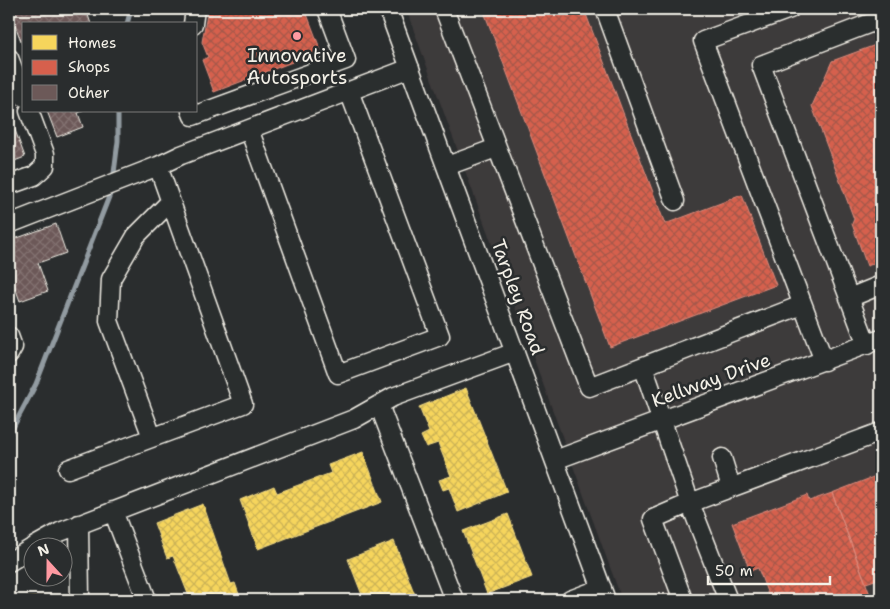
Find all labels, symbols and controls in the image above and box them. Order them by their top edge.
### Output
legend [22,22,198,112]
marker: Innovative Autosports [291,30,303,42]
text: Homes [68,33,116,53]
place label: Innovative Autosports [247,43,347,90]
text: Shops [68,57,110,77]
text: Other [68,83,110,103]
street label: Tarpley Road [485,236,551,358]
street label: Kellway Drive [648,347,774,413]
north arrow [22,536,72,586]
text: N [35,539,52,560]
scale bar [708,554,830,586]
text: 50 m [715,561,753,581]

